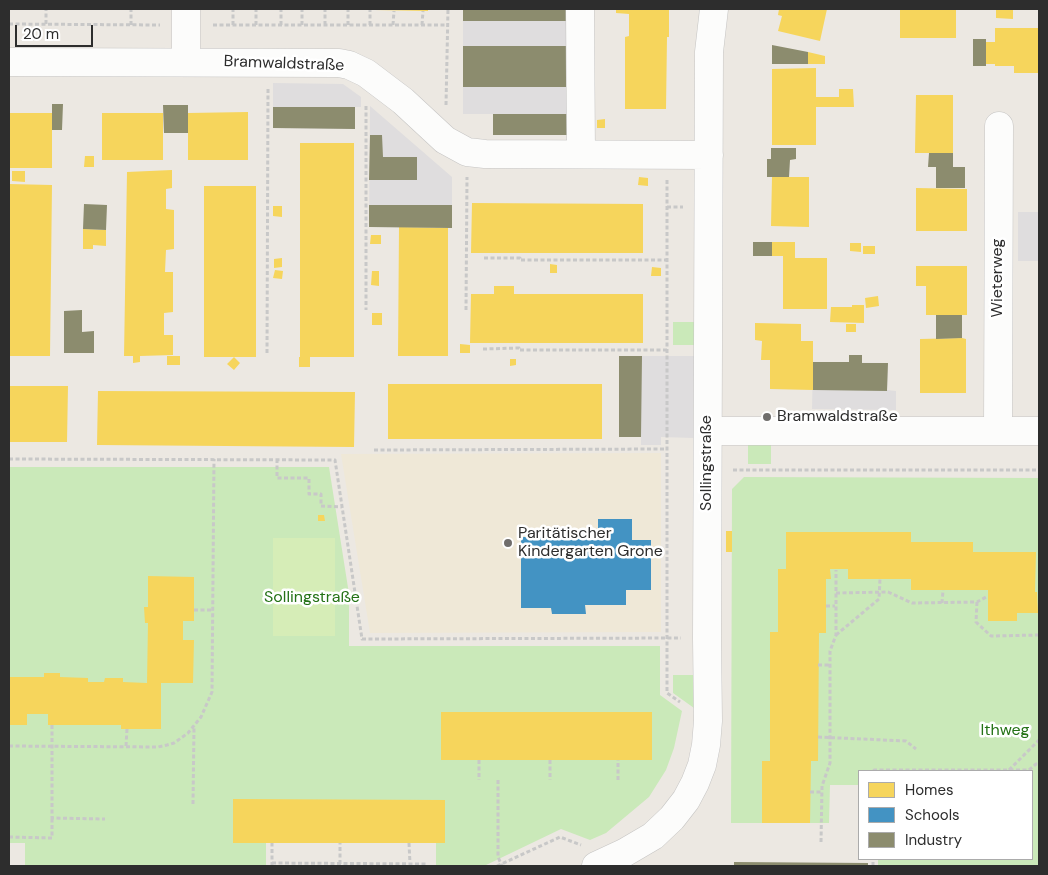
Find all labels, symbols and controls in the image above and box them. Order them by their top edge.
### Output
scale bar [18,15,95,47]
text: 20 m [23,24,59,44]
street label: Bramwaldstraße [223,52,345,76]
street label: Wieterweg [988,238,1008,318]
place label: Bramwaldstraße [777,407,898,427]
marker: Bramwaldstraße [761,411,773,423]
street label: Sollingstraße [697,415,717,511]
place label: Paritätischer Kindergarten Grone [518,524,663,562]
marker: Paritätischer Kindergarten Grone [502,537,514,549]
park label: Sollingstraße [264,588,360,608]
park label: Ithweg [980,721,1030,741]
legend [858,770,1033,860]
text: Homes [905,780,954,800]
text: Schools [905,805,960,825]
text: Industry [905,830,962,850]

